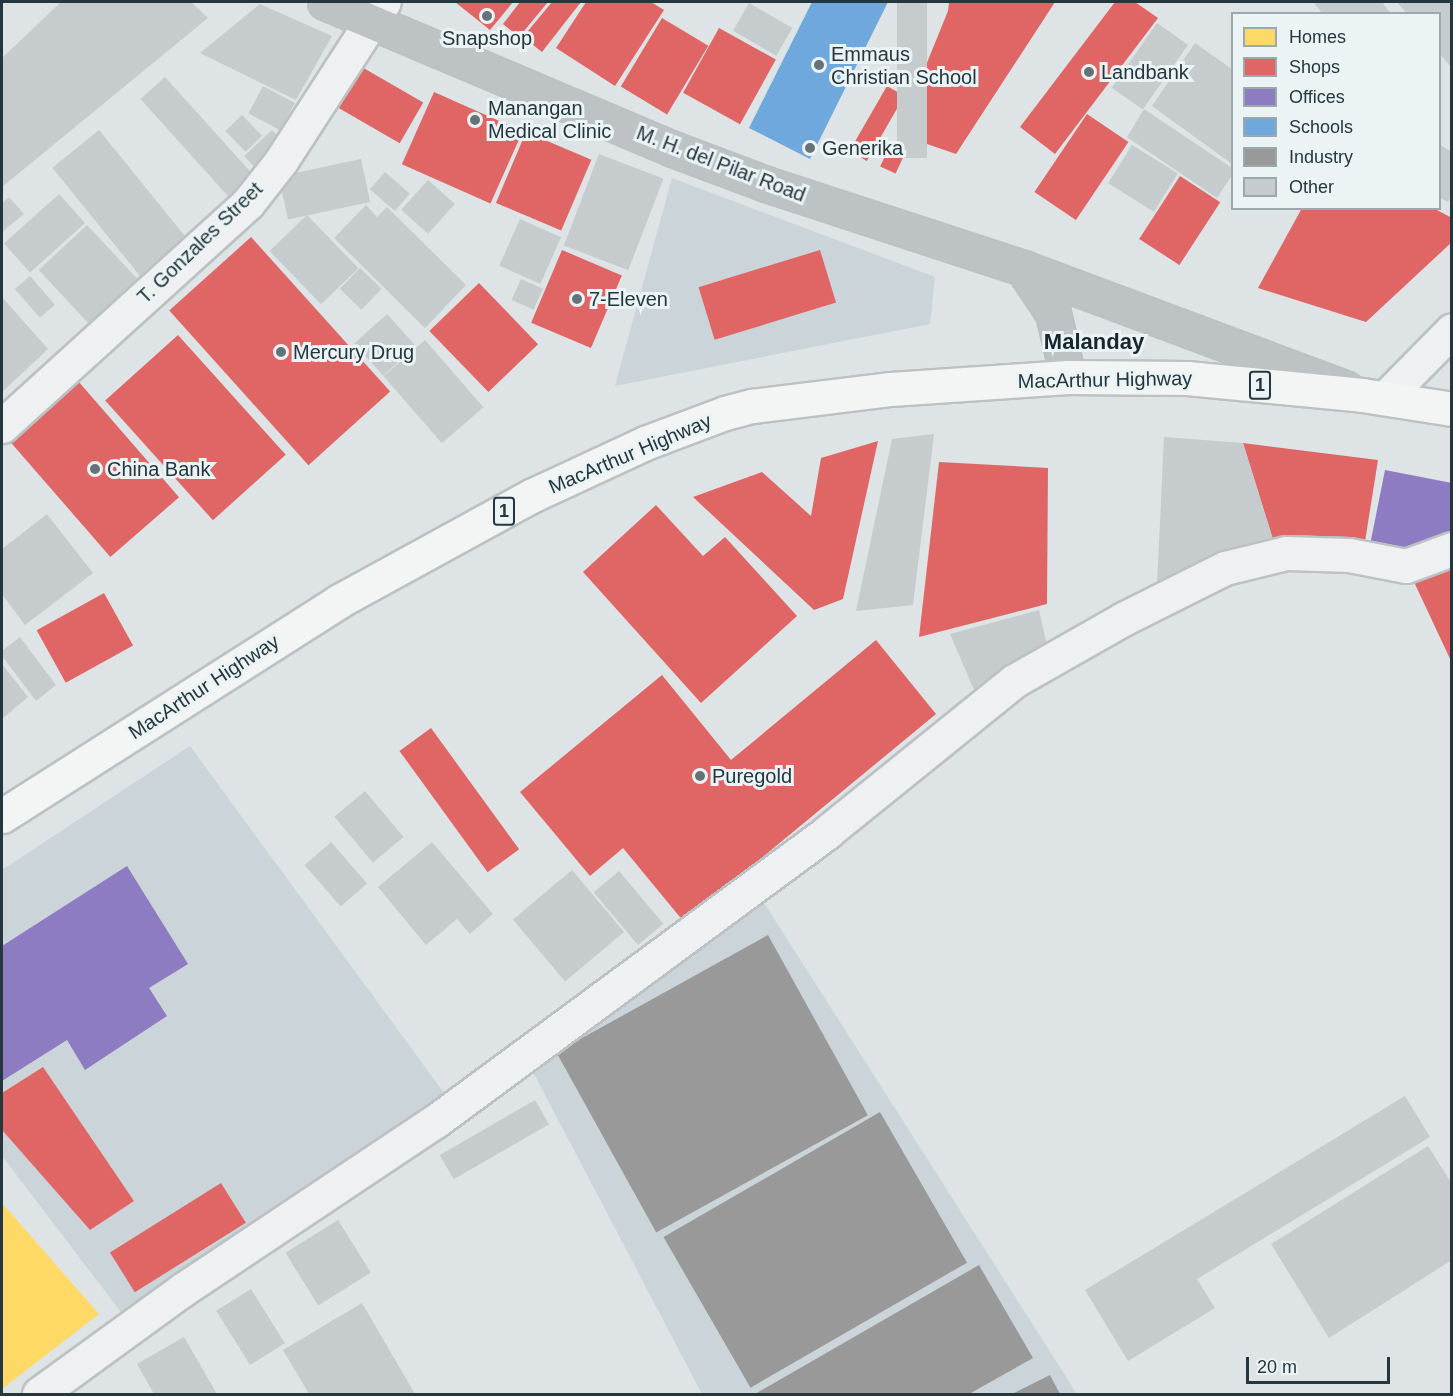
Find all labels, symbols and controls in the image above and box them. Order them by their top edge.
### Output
marker: Snapshop [480,9,494,23]
legend [1231,12,1441,210]
place label: Snapshop [442,26,532,50]
text: Homes [1289,27,1346,47]
place label: Emmaus Christian School [831,42,977,89]
text: Shops [1289,57,1340,77]
marker: Emmaus Christian School [812,58,826,72]
place label: Landbank [1101,60,1189,84]
marker: Landbank [1082,65,1096,79]
text: Offices [1289,87,1345,107]
place label: Manangan Medical Clinic [488,96,611,143]
marker: Manangan Medical Clinic [466,111,484,129]
text: Schools [1289,117,1353,137]
street label: M. H. del Pilar Road [633,121,809,207]
place label: Generika [822,136,903,160]
marker: Generika [803,141,817,155]
text: Industry [1289,147,1353,167]
street label: T. Gonzales Street [132,177,268,309]
text: Other [1289,177,1334,197]
place label: 7-Eleven [589,287,668,311]
marker: 7-Eleven [570,292,584,306]
district label: Malanday [1044,329,1144,355]
place label: Mercury Drug [293,340,414,364]
marker: Mercury Drug [274,345,288,359]
street label: MacArthur Highway [1018,366,1192,394]
road number: 1 [1248,370,1272,400]
street label: MacArthur Highway [545,409,715,499]
place label: China Bank [107,457,210,481]
marker: China Bank [88,462,102,476]
road number: 1 [492,496,516,526]
street label: MacArthur Highway [124,629,284,745]
place label: Puregold [712,764,792,788]
marker: Puregold [693,769,707,783]
scale bar [1249,1345,1393,1383]
text: 20 m [1257,1357,1297,1377]

